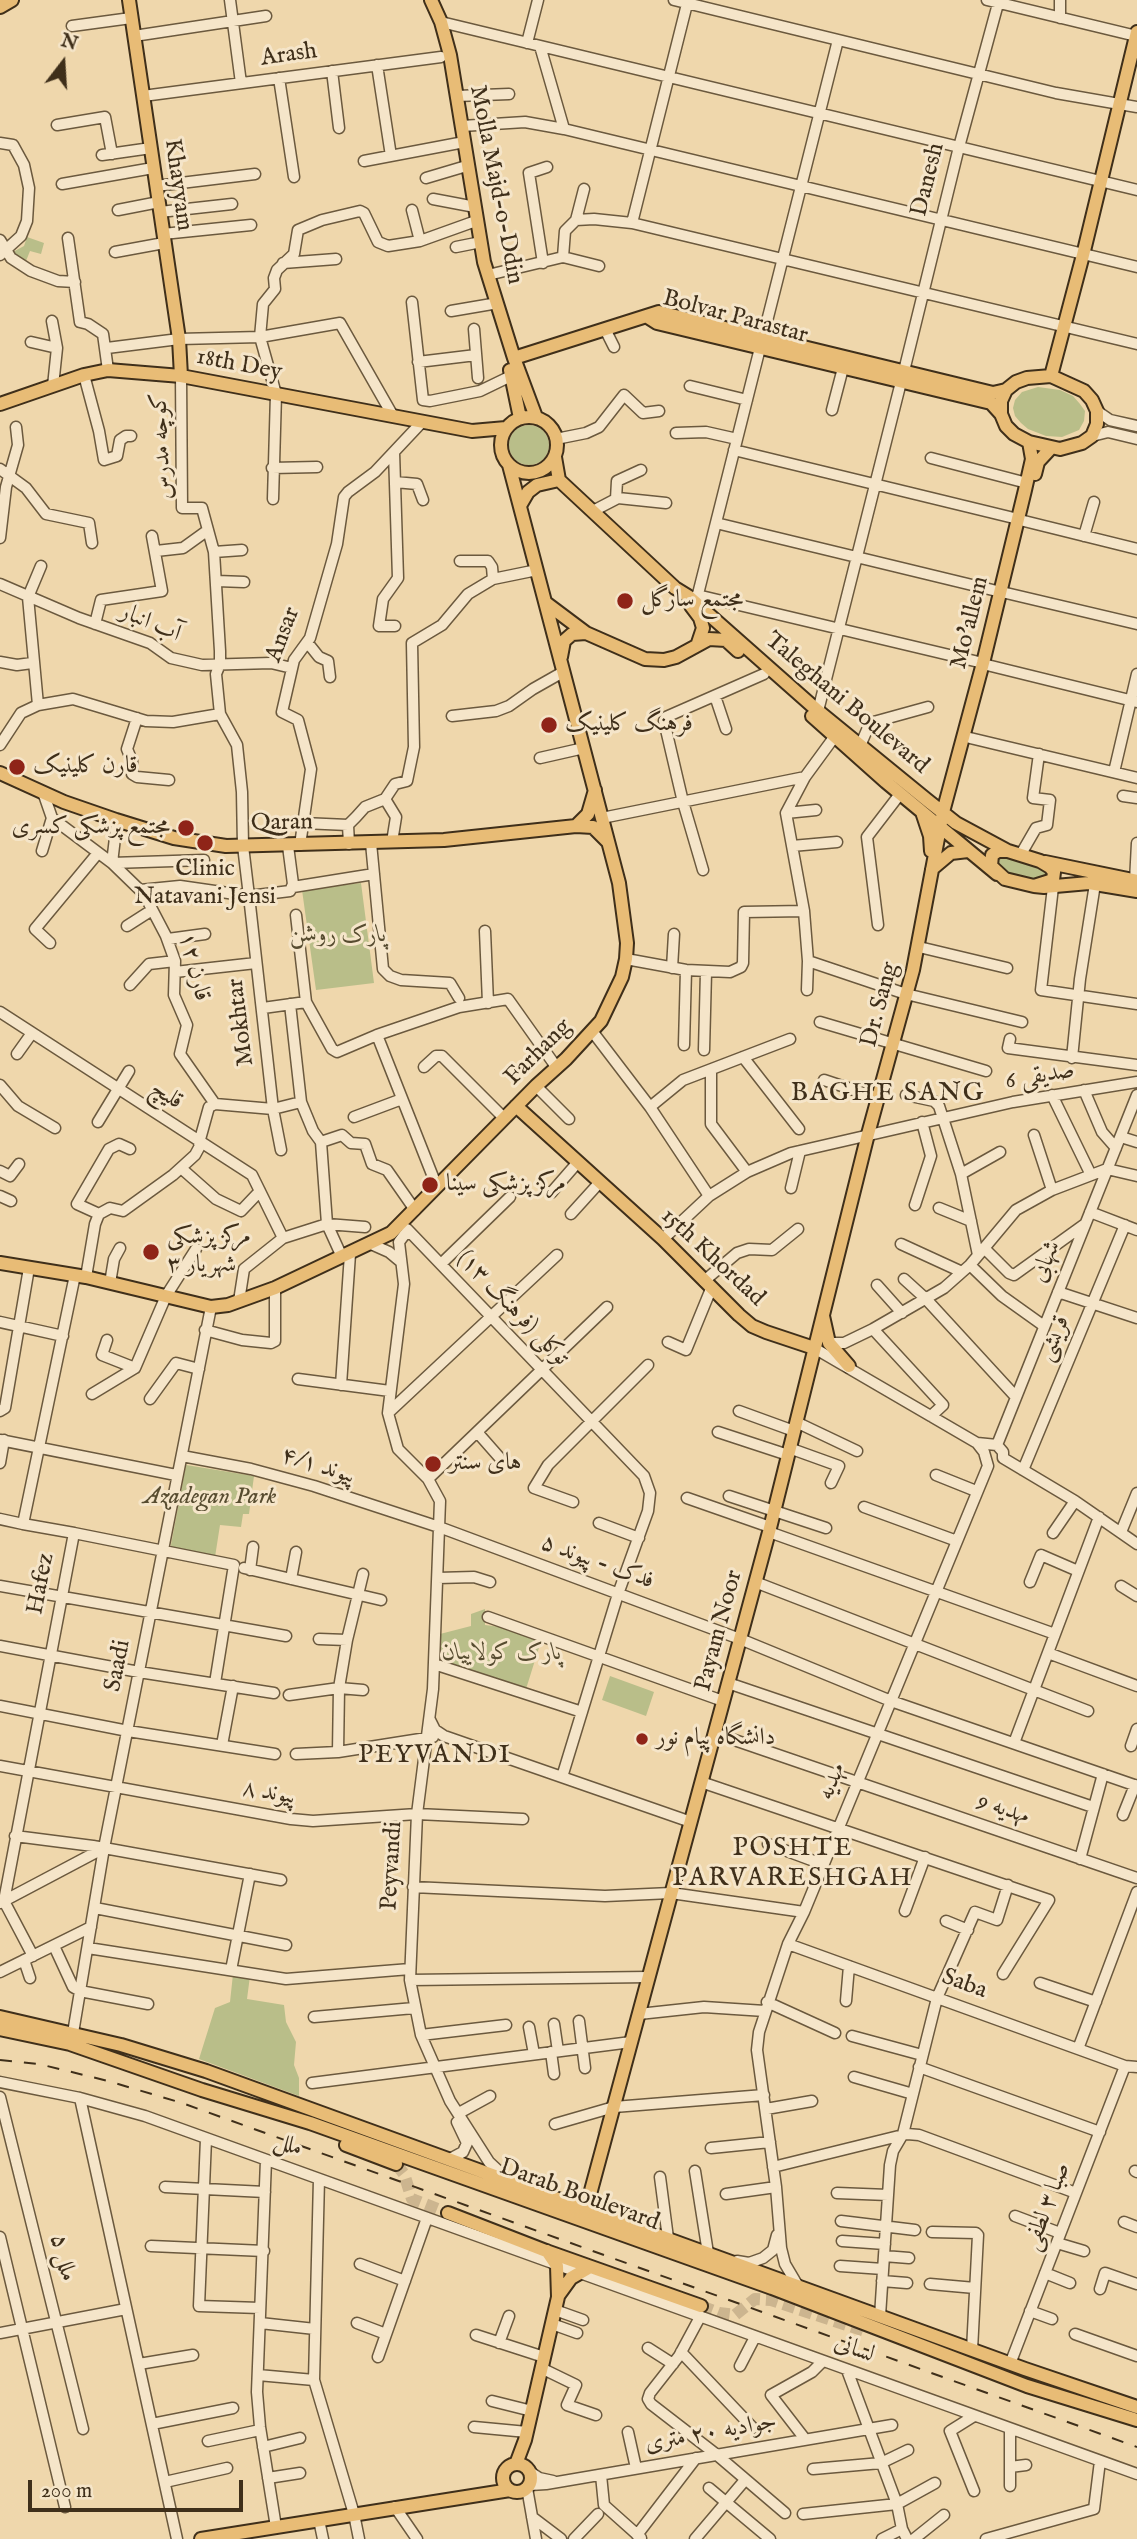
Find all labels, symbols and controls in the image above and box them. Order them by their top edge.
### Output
north arrow [28,28,98,98]
text: N [58,29,81,57]
street label: Arash [259,38,319,74]
street label: Molla Majd-o-Ddin [462,83,528,287]
street label: Khayyam [156,137,198,233]
street label: Danesh [906,140,952,220]
street label: Bolvar Parastar [659,285,811,351]
street label: 18th Dey [194,344,284,388]
street label: کوچه مدرس [146,392,180,500]
street label: Mo'allem [946,574,996,672]
place label: مجتمع سارگل [641,587,743,615]
marker: مجتمع سارگل [615,591,635,611]
street label: آب انبار [115,598,185,650]
street label: Ansar [260,603,308,667]
street label: Taleghani Boulevard [758,627,934,781]
place label: فرهنگ کلینیک [565,711,693,739]
marker: فرهنگ کلینیک [539,715,559,735]
place label: قارن کلینیک [33,753,138,781]
marker: قارن کلینیک [7,757,27,777]
street label: Qaran [251,809,313,839]
place label: مجتمع پزشکی کسری [12,814,170,842]
marker: مجتمع پزشکی کسری [176,818,196,838]
marker: Clinic Natavani Jensi [195,833,215,853]
place label: Clinic Natavani Jensi [134,856,276,912]
park label: پارک روشن [289,922,387,950]
street label: قارن ۱۲ [171,930,215,1004]
street label: Dr. Sang [856,959,906,1051]
street label: Mokhtar [222,977,262,1067]
street label: Farhang [499,1013,579,1093]
street label: صدیقی 6 [1003,1057,1077,1097]
street label: قلیچ [144,1075,188,1117]
district label: BAGHE SANG [792,1079,984,1111]
place label: مرکز پزشکی سینا [446,1171,566,1199]
marker: مرکز پزشکی سینا [420,1175,440,1195]
street label: 15th Khordad [654,1203,770,1313]
place label: مرکز پزشکی شهریار ۳ [167,1224,251,1280]
street label: شهابی [1026,1237,1068,1287]
marker: مرکز پزشکی شهریار ۳ [141,1242,161,1262]
street label: توکلی (فرهنگ ۱۳) [450,1245,574,1373]
street label: قریشی [1033,1312,1077,1366]
street label: پیوند ۴/۱ [277,1442,359,1492]
place label: های سنتر [449,1450,522,1478]
marker: های سنتر [423,1454,443,1474]
park label: Azadegan Park [144,1484,276,1512]
street label: فدک - پیوند ۵ [536,1529,658,1597]
street label: Hafez [22,1551,62,1617]
street label: Payam Noor [690,1567,750,1695]
street label: Saadi [100,1638,138,1694]
park label: پارک کولاییان [442,1640,562,1668]
place label: دانشگاه پیام نور [656,1725,775,1753]
marker: دانشگاه پیام نور [634,1731,650,1747]
district label: PEYVANDI [359,1741,511,1773]
street label: مهدیه [812,1759,854,1805]
street label: پیوند ۸ [240,1776,298,1812]
street label: مهدیه 9 [973,1788,1033,1832]
street label: Peyvandi [376,1821,410,1911]
district label: POSHTE PARVARESHGAH [674,1834,912,1896]
street label: Saba [938,1964,990,2006]
street label: ملل [270,2128,306,2164]
street label: Darab Boulevard [495,2154,663,2238]
street label: صبا ۳ لطفی [1018,2159,1078,2255]
street label: ملل ۵ [42,2231,82,2285]
street label: لسانی [830,2329,878,2371]
street label: جوادیه ۲۰ متری [643,2408,779,2460]
scale bar [32,2466,247,2510]
text: 200 m [41,2478,92,2505]

